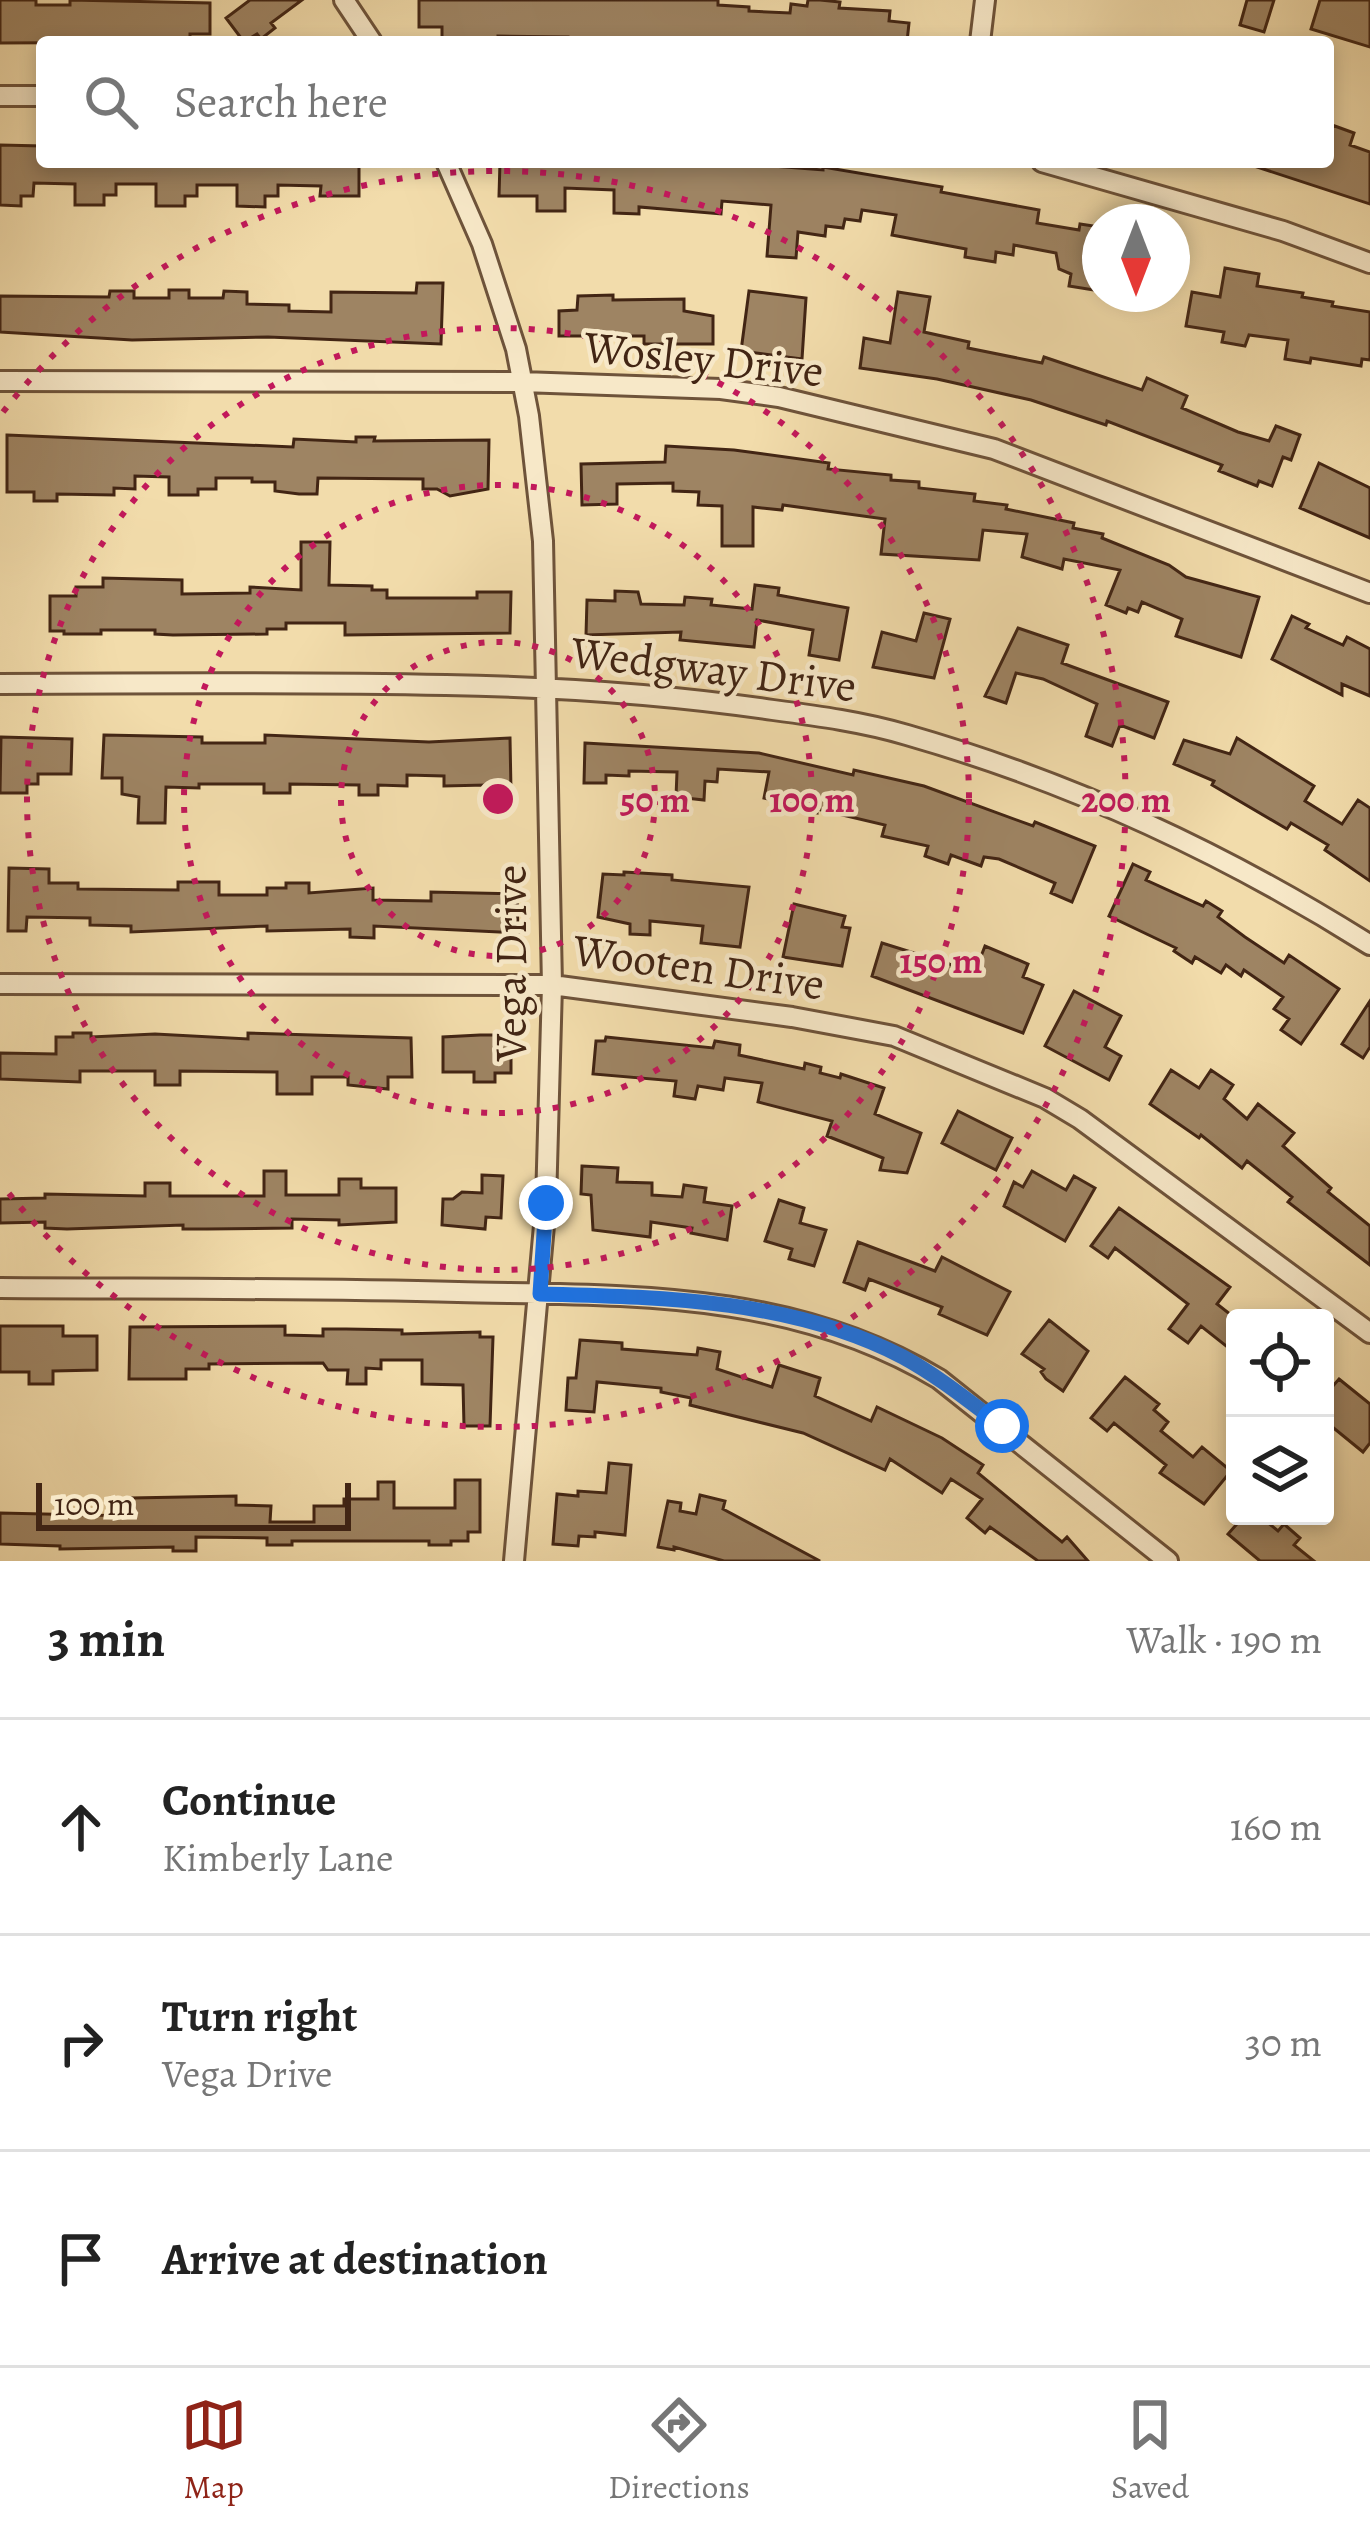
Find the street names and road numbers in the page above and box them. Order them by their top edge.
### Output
street label: Wosley Drive [580,316,827,402]
street label: Wedgway Drive [567,621,860,717]
street label: Vega Drive [480,865,542,1062]
street label: Wooten Drive [568,919,828,1015]

